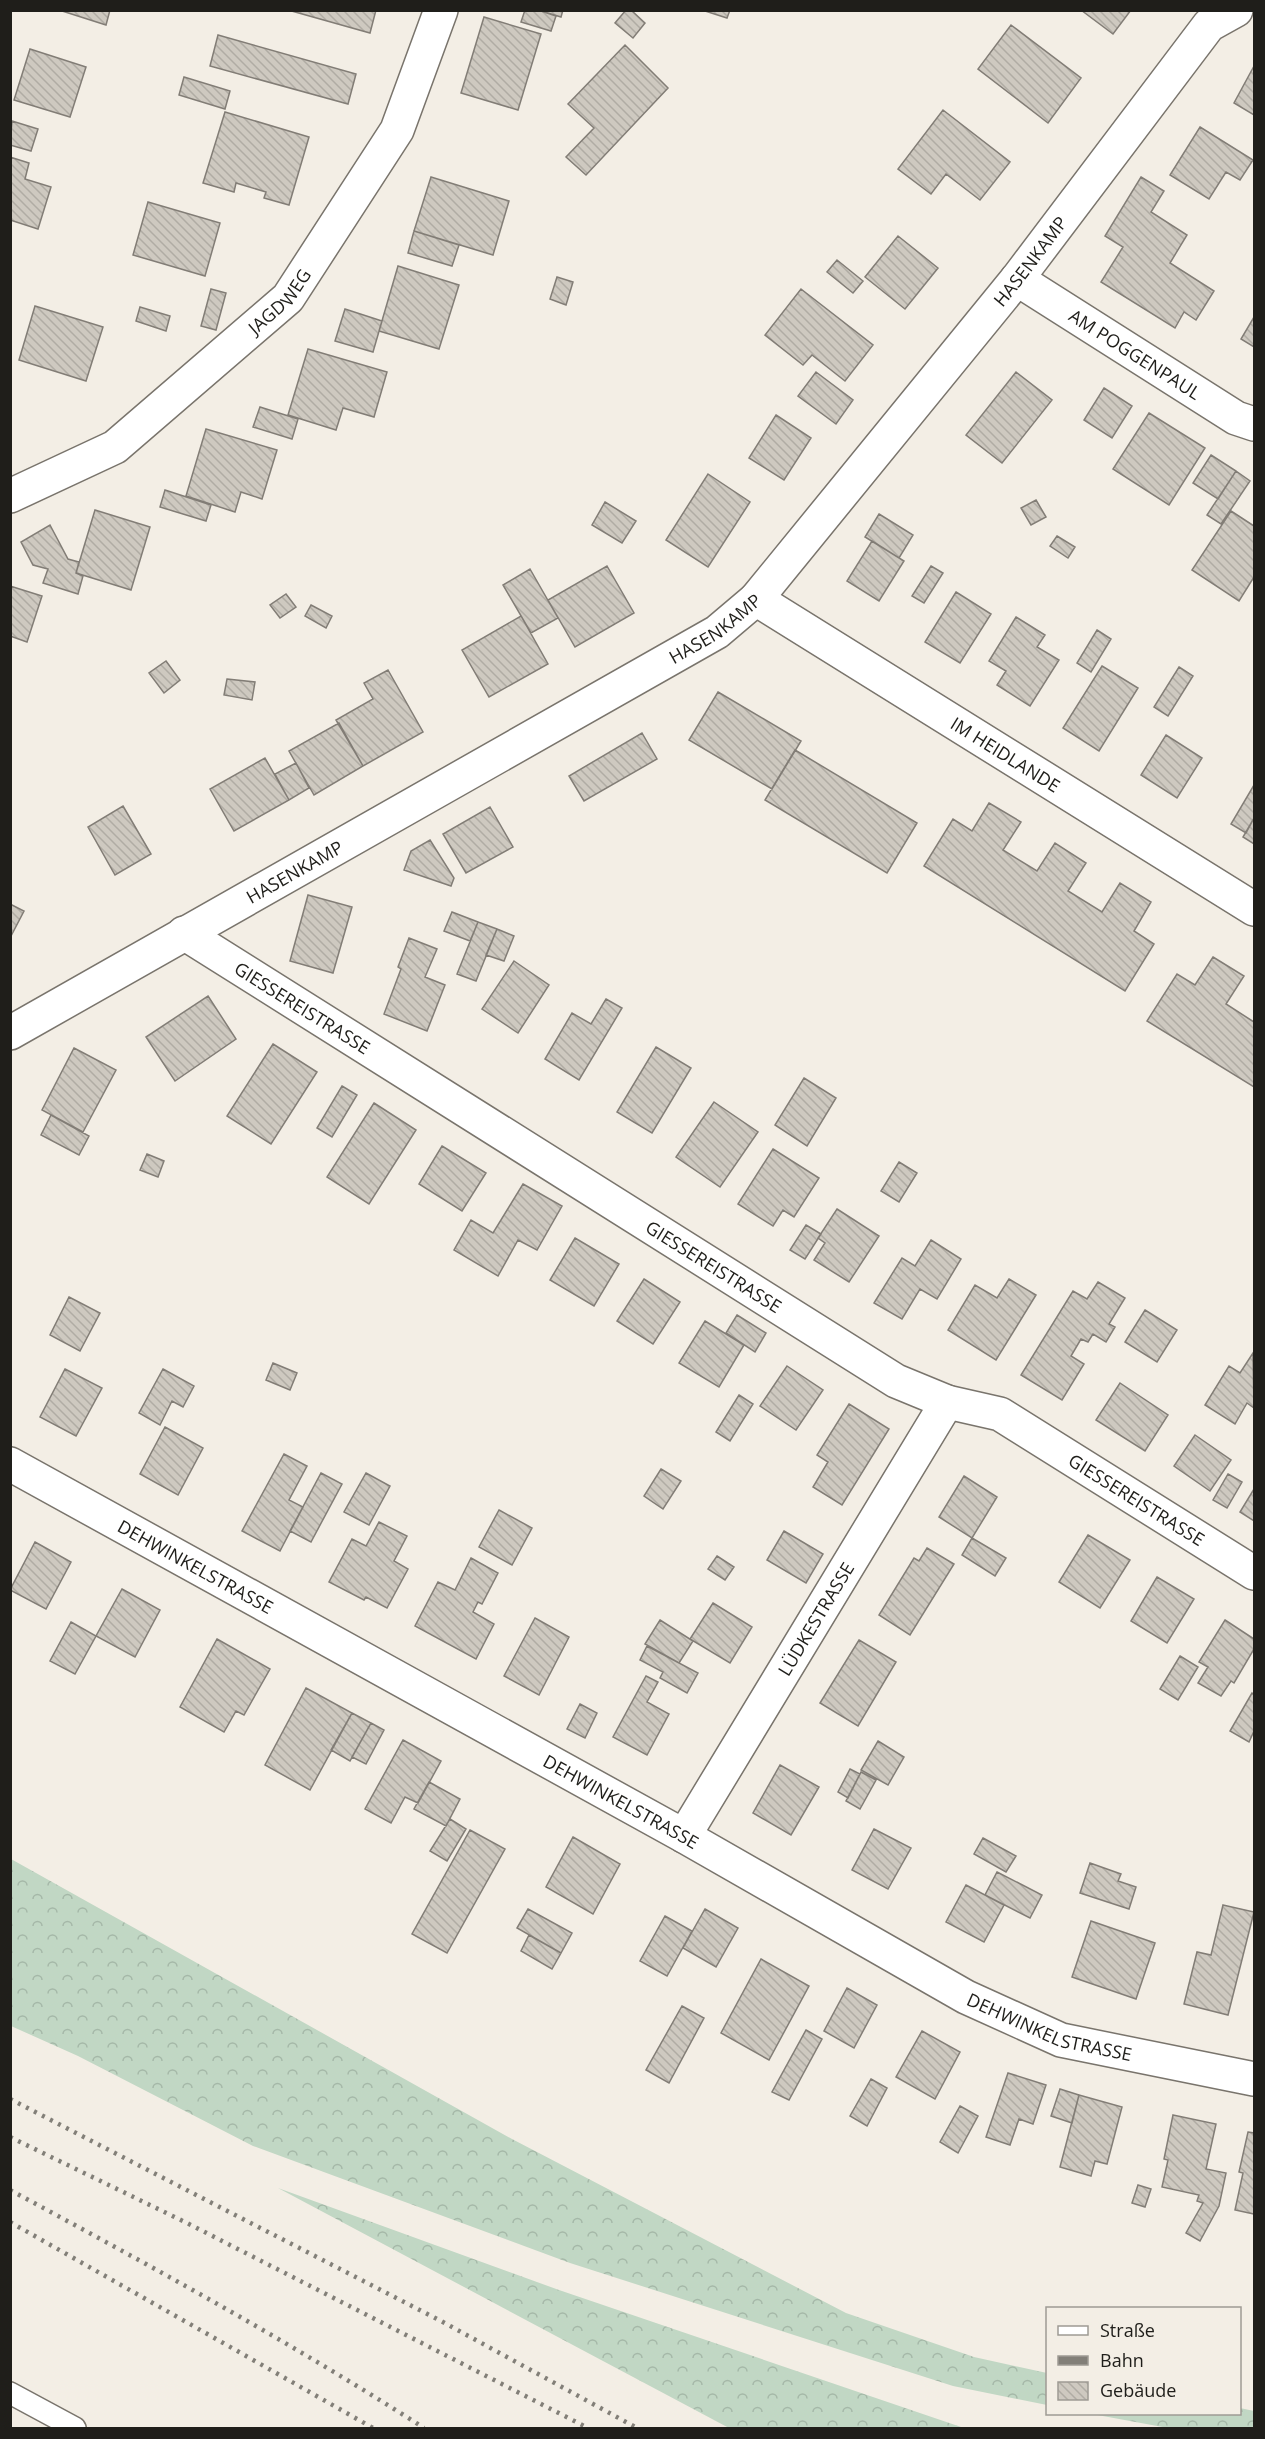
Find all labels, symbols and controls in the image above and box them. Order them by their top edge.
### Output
street label: HASENKAMP [988,211,1072,311]
street label: JAGDWEG [241,264,316,341]
street label: AM POGGENPAUL [1065,303,1206,405]
street label: HASENKAMP [664,588,766,669]
street label: IM HEIDLANDE [946,711,1065,798]
street label: HASENKAMP [242,835,347,909]
street label: GIESSEREISTRASSE [230,956,375,1059]
street label: GIESSEREISTRASSE [641,1215,786,1318]
street label: GIESSEREISTRASSE [1064,1448,1209,1551]
street label: DEHWINKELSTRASSE [114,1514,278,1619]
street label: LÜDKESTRASSE [772,1558,859,1680]
street label: DEHWINKELSTRASSE [539,1749,703,1854]
street label: DEHWINKELSTRASSE [963,1987,1134,2066]
legend [1046,2307,1241,2415]
text: Straße [1100,2318,1155,2342]
text: Bahn [1100,2348,1144,2372]
text: Gebäude [1100,2378,1176,2402]

